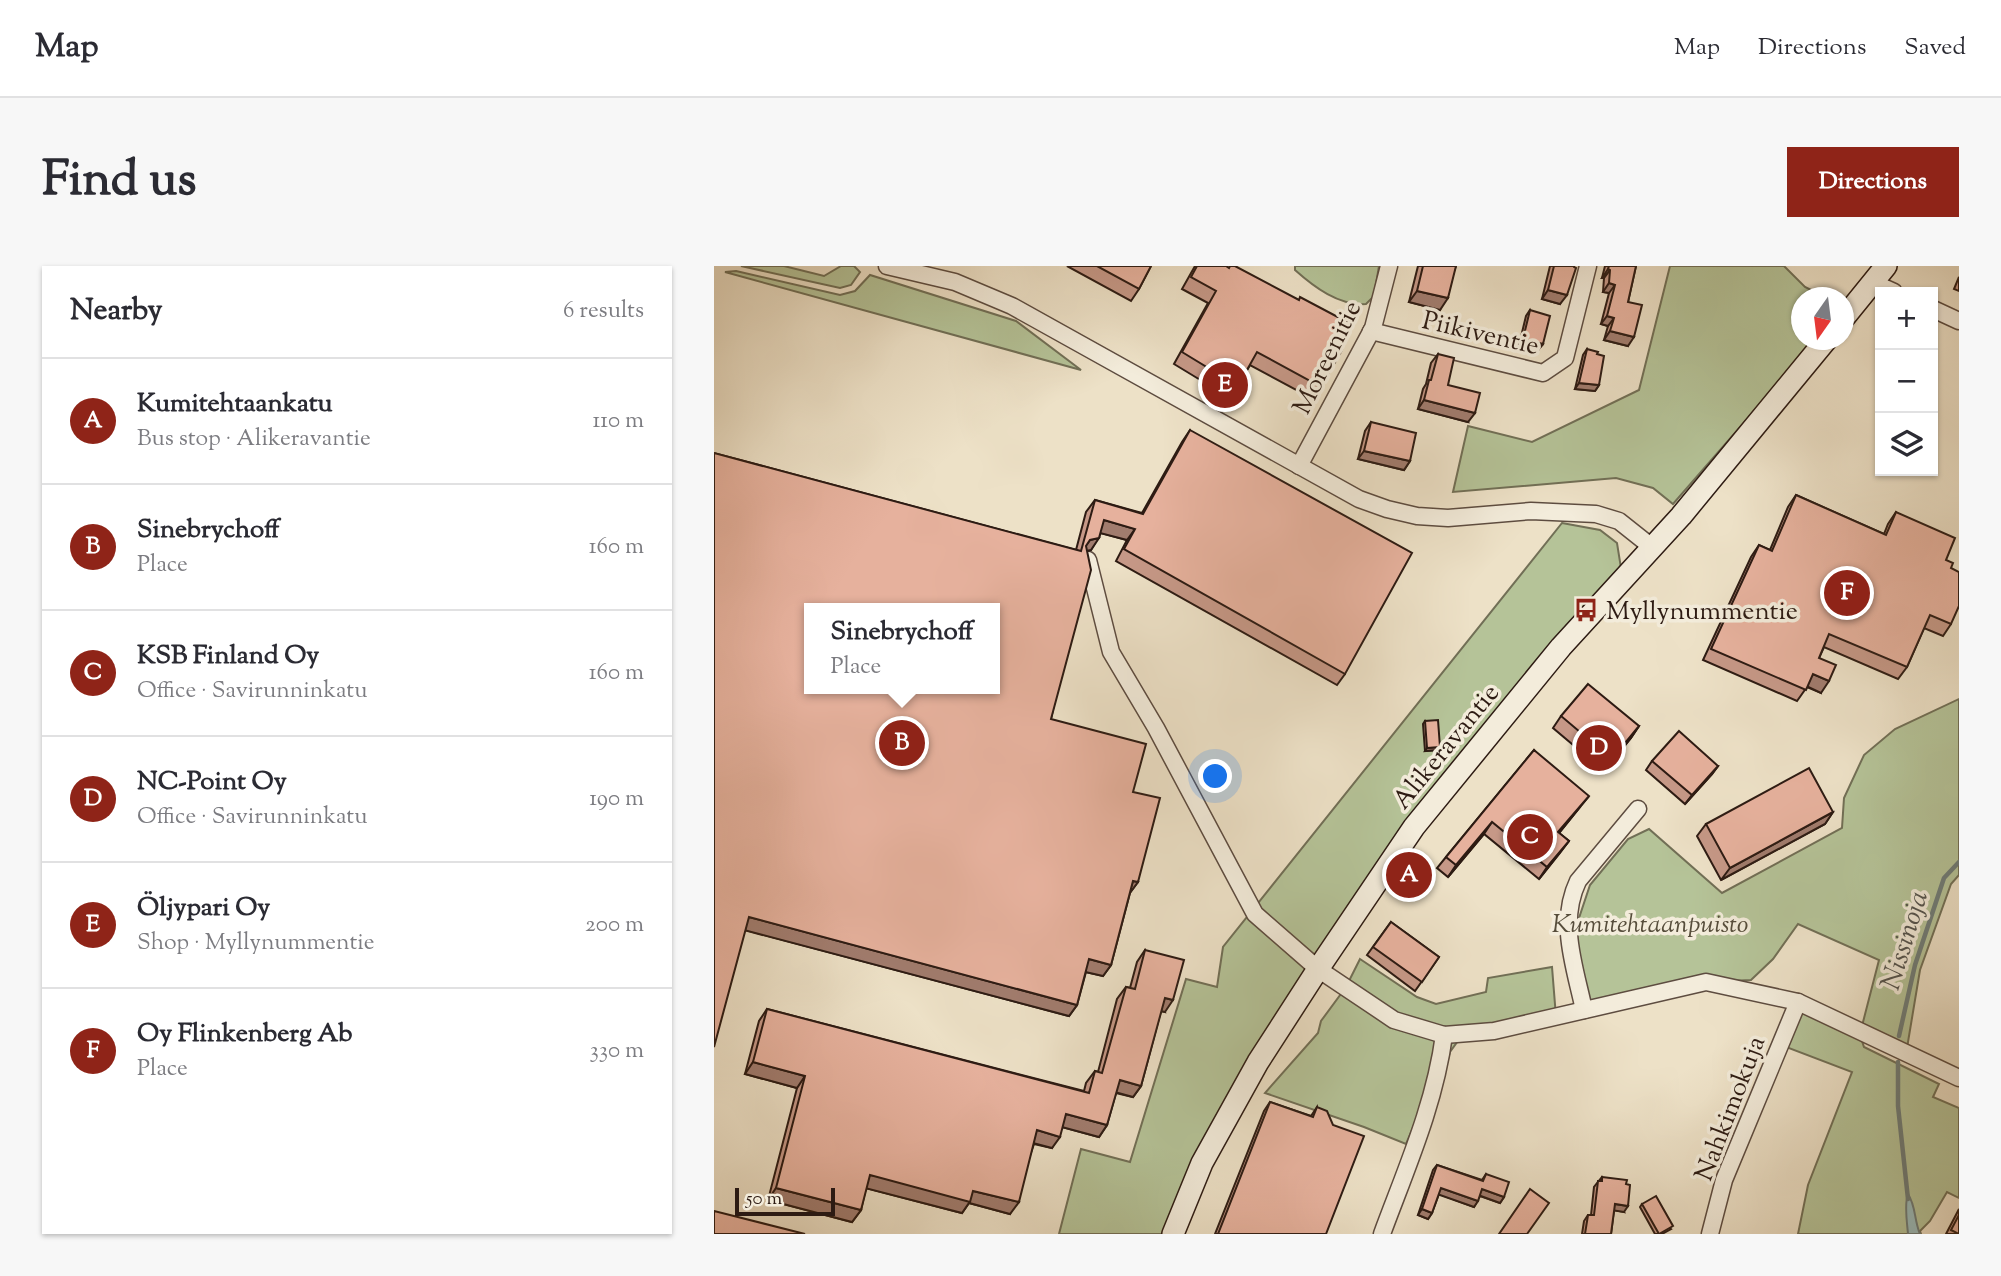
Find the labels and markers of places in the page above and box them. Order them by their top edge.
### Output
pin: E [1202,359,1248,411]
pin: F [1824,567,1870,619]
place label: Myllynummentie [1606,594,1798,631]
bus stop icon: Myllynummentie [1572,596,1600,624]
pin: B [879,717,925,769]
pin: D [1576,722,1622,774]
pin: C [1507,811,1553,863]
pin: A [1386,849,1432,901]

